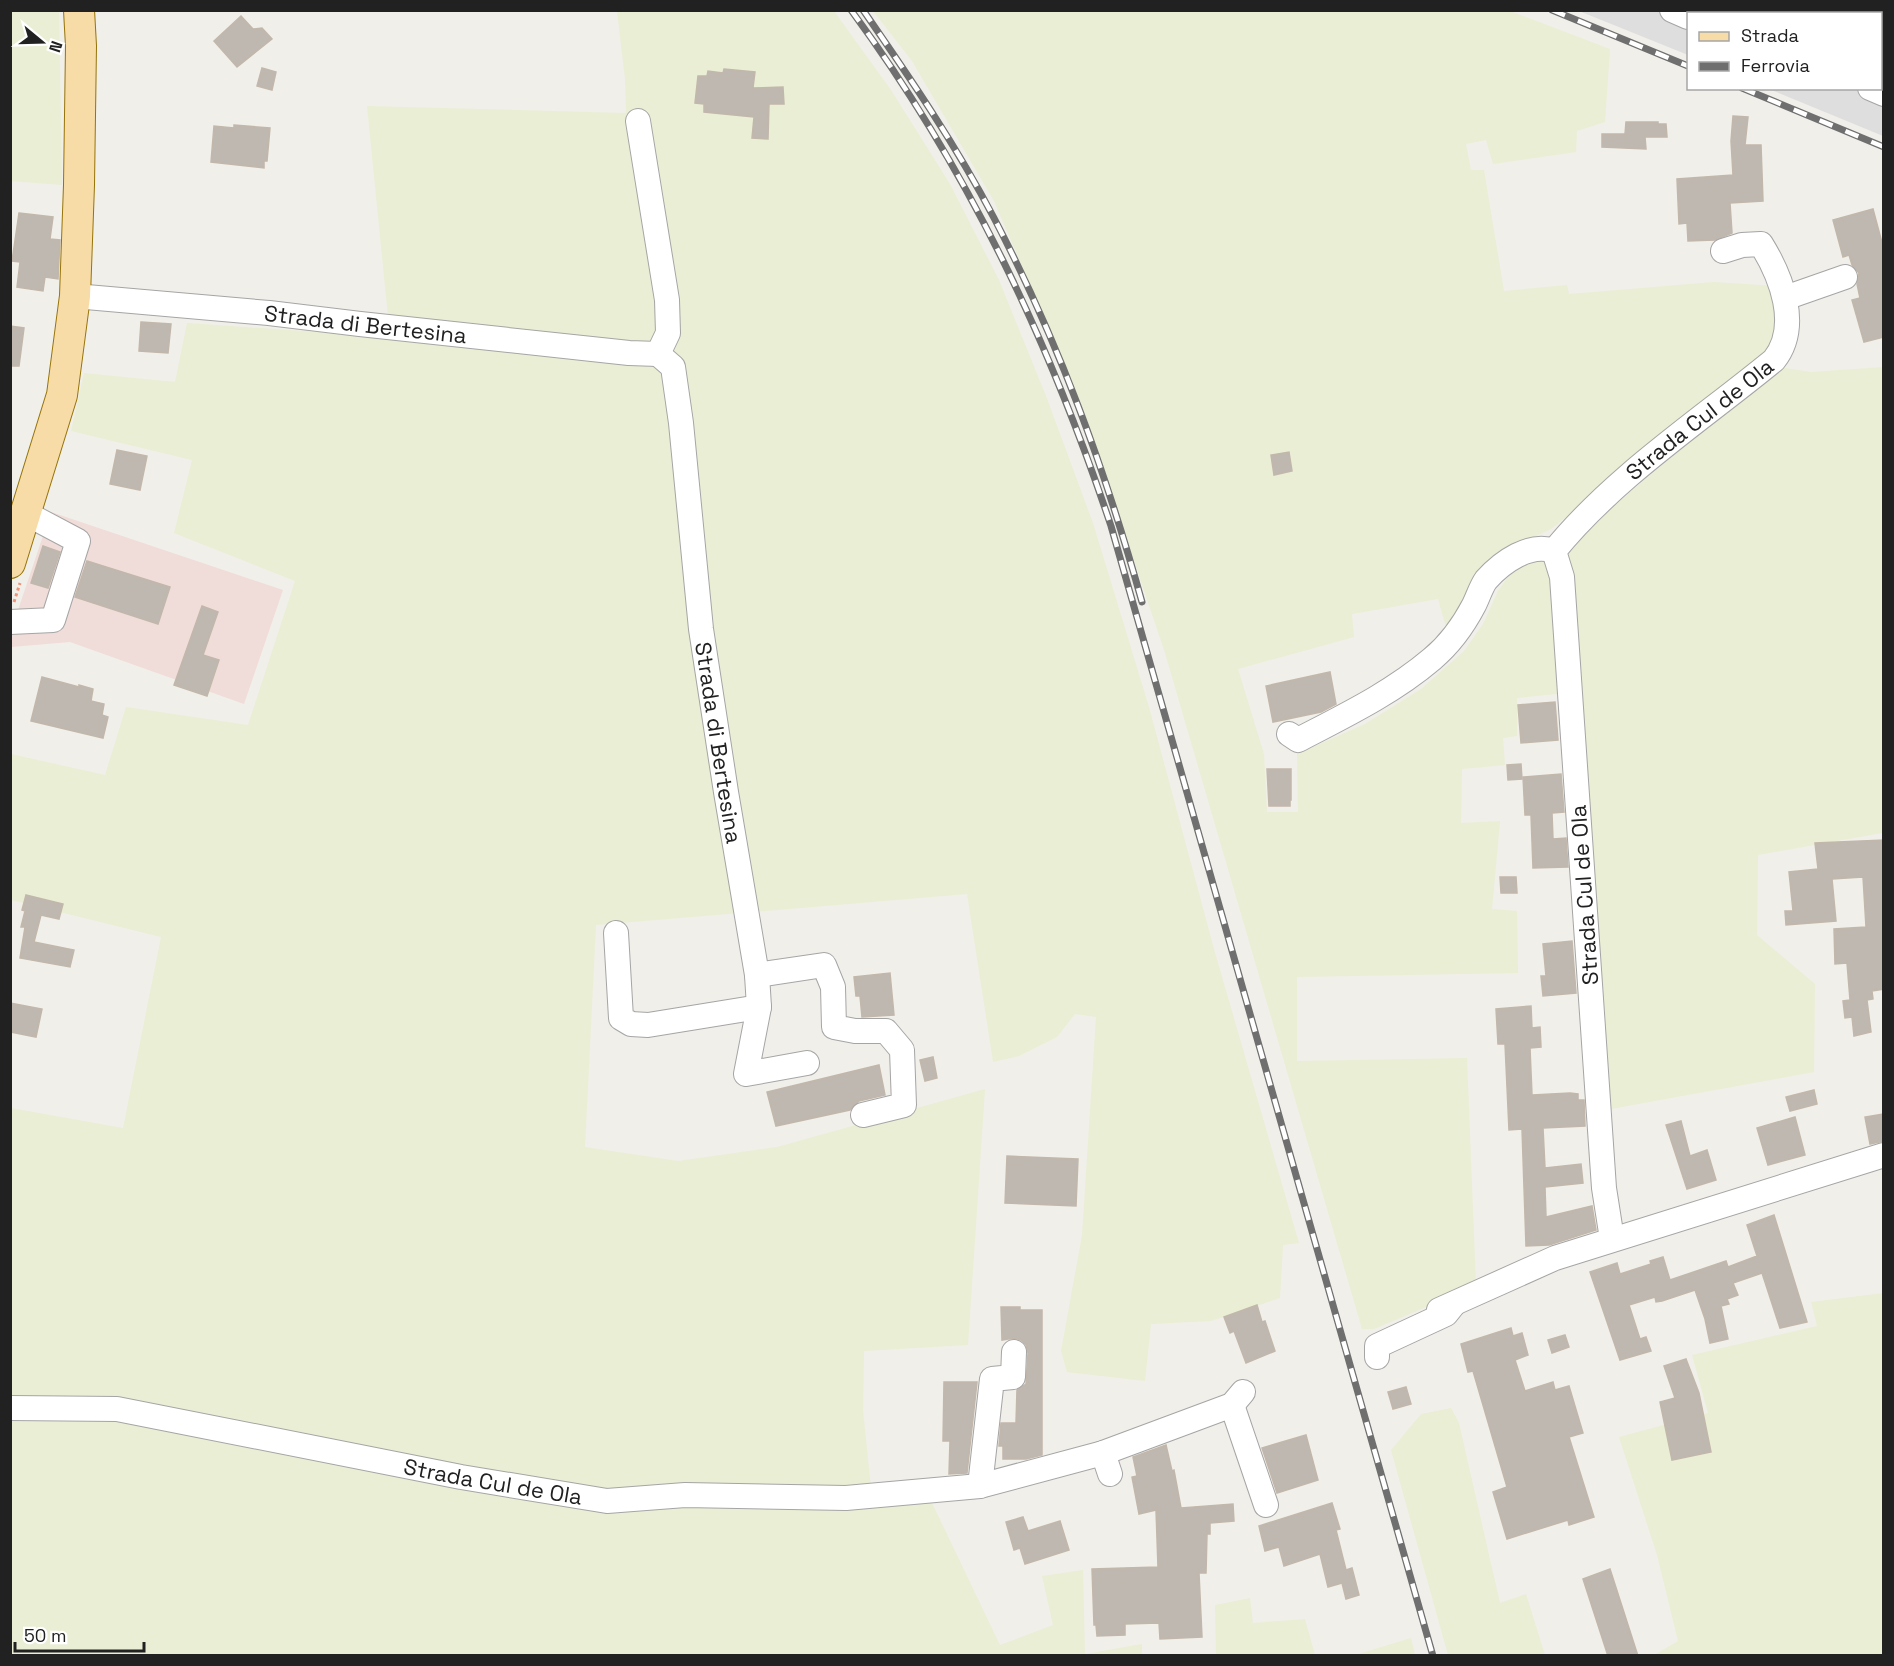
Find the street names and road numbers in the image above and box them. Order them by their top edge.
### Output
street label: Strada di Bertesina [263,299,469,349]
street label: Strada Cul de Ola [1620,352,1779,486]
street label: Strada di Bertesina [689,640,749,846]
street label: Strada Cul de Ola [1564,804,1604,986]
street label: Strada Cul de Ola [401,1452,585,1511]

